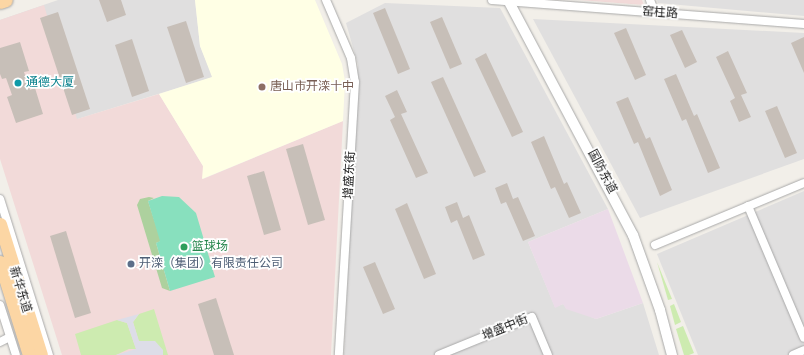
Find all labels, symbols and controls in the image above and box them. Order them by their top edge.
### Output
street label: 窑柱路 [642,5,678,21]
place label: 通德大厦 [26,76,74,90]
marker: 通德大厦 [13,78,23,88]
place label: 唐山市开滦十中 [270,80,354,94]
marker: 唐山市开滦十中 [257,82,267,92]
street label: 国防东道 [584,147,620,197]
street label: 增盛东街 [342,151,358,199]
place label: 篮球场 [192,240,228,254]
marker: 篮球场 [179,242,189,252]
place label: 开滦（集团）有限责任公司 [139,257,283,271]
marker: 开滦（集团）有限责任公司 [126,259,136,269]
street label: 新华东道 [6,265,34,315]
street label: 增盛中街 [480,312,530,344]

